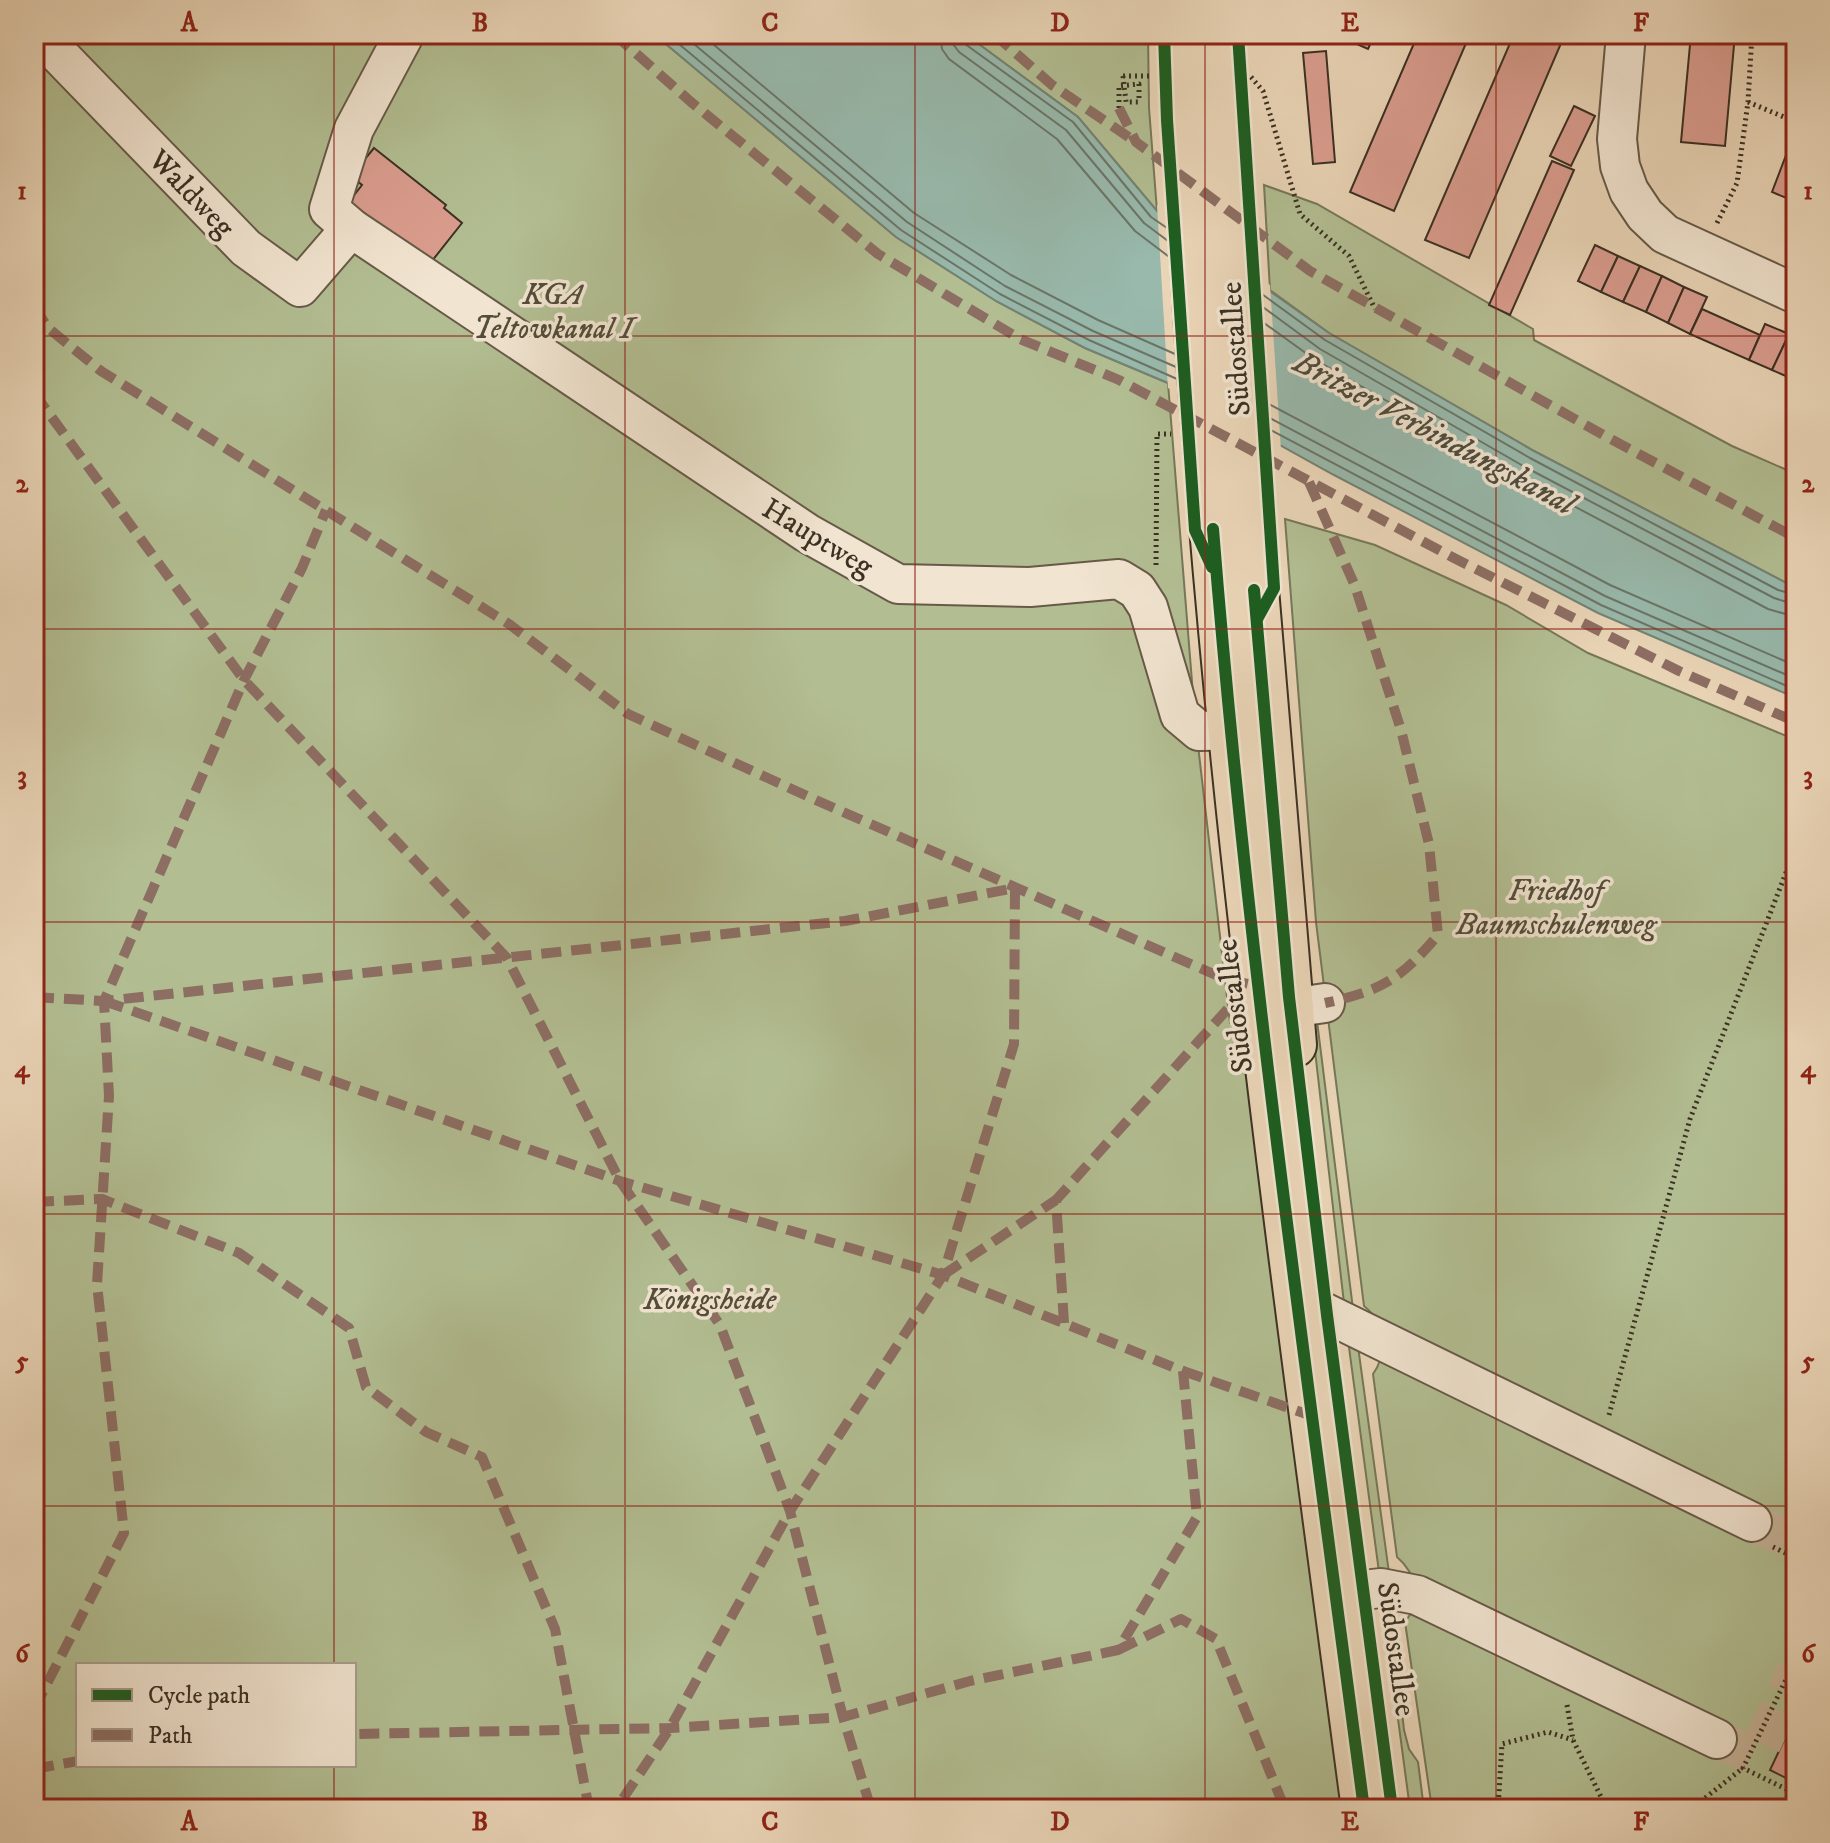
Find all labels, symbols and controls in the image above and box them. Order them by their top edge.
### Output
text: A [180,7,199,40]
text: B [472,7,488,40]
text: C [761,7,779,40]
text: D [1050,7,1070,40]
text: E [1341,7,1359,40]
text: F [1633,7,1650,40]
street label: Waldweg [139,141,242,246]
text: 1 [17,175,27,208]
text: 1 [1803,175,1813,208]
park label: KGA Teltowkanal I [473,277,639,348]
street label: Südostallee [1213,280,1260,417]
water label: Britzer Verbindungskanal [1286,342,1585,527]
text: 2 [16,468,30,501]
text: 2 [1802,468,1816,501]
street label: Hauptweg [755,491,880,586]
text: 3 [17,760,27,793]
text: 3 [1803,760,1813,793]
park label: Friedhof Baumschulenweg [1455,873,1658,944]
street label: Südostallee [1209,937,1262,1075]
text: 4 [15,1053,31,1086]
text: 4 [1801,1053,1817,1086]
park label: Königsheide [643,1282,777,1319]
text: 5 [15,1345,29,1378]
text: 5 [1801,1345,1815,1378]
street label: Südostallee [1368,1580,1423,1719]
text: 6 [15,1638,30,1671]
text: 6 [1801,1638,1816,1671]
legend [76,1663,356,1767]
text: Cycle path [148,1681,250,1711]
text: Path [148,1721,193,1751]
text: A [180,1806,199,1839]
text: B [472,1806,488,1839]
text: C [761,1806,779,1839]
text: D [1050,1806,1070,1839]
text: E [1341,1806,1359,1839]
text: F [1633,1806,1650,1839]

